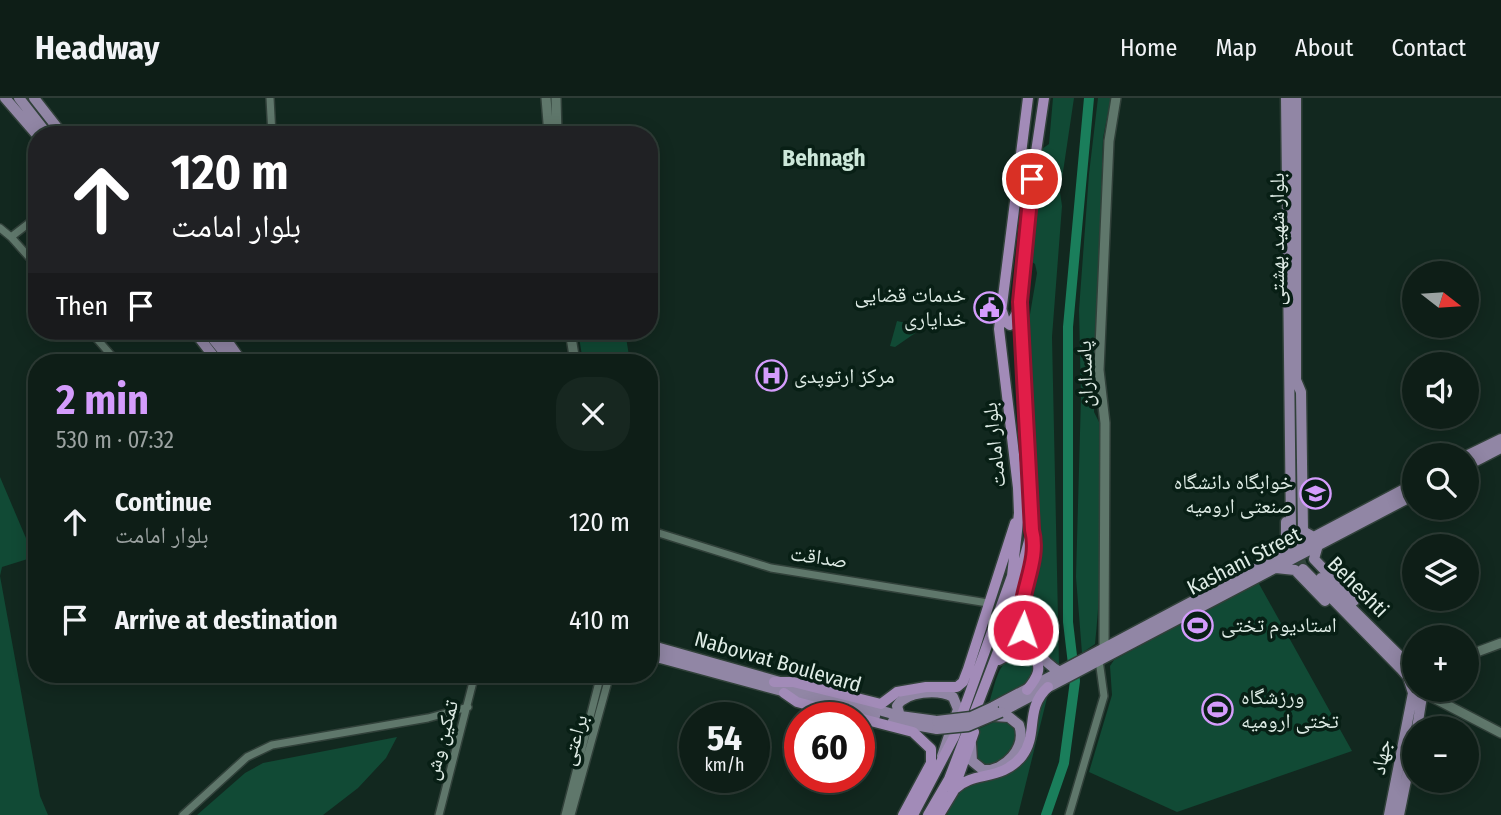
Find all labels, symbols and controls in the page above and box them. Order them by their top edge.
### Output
text: Headway [35,28,159,68]
text: Home [1120,34,1177,62]
text: Map [1215,34,1257,62]
text: About [1295,34,1353,62]
text: Contact [1391,34,1466,62]
text: 120 m [171,143,289,202]
district label: Behnagh [782,144,866,172]
pin [1002,149,1062,209]
icon: ahead [56,154,147,245]
icon: arrive [1013,160,1051,198]
street label: بلوار شهید بهشتی [1264,173,1290,305]
text: بلوار امامت [171,207,301,245]
north arrow [1402,261,1479,338]
map controls [1402,261,1479,793]
place label: خدمات قضایی خدایاری [855,282,966,332]
icon: arrive [122,287,160,325]
public building icon: خدمات قضایی خدایاری [972,290,1006,324]
text: Then [56,291,108,322]
street label: پاسداران [1071,340,1099,408]
button: sound [1402,352,1479,429]
hospital icon: مرکز ارتوپدی [754,359,788,393]
place label: مرکز ارتوپدی [794,363,894,389]
text: 2 min [56,375,149,425]
button: close [556,377,630,451]
street label: بلوار امامت [977,401,1011,489]
text: 530 m · 07:32 [56,426,174,454]
button: search [1402,443,1479,520]
place label: خوابگاه دانشگاه صنعتی ارومیه [1174,469,1293,519]
school or university icon: خوابگاه دانشگاه صنعتی ارومیه [1299,477,1333,511]
text: Continue [115,487,212,518]
icon: ahead [56,503,94,541]
text: 120 m [569,507,630,538]
text: بلوار امامت [115,521,209,549]
street label: Kashani Street [1183,521,1305,601]
button: layers [1402,534,1479,611]
street label: صداقت [789,540,849,574]
street label: Beheshti [1322,551,1394,623]
position arrow [986,593,1060,667]
icon: arrive [56,601,94,639]
text: Arrive at destination [115,605,338,636]
text: 410 m [569,605,630,636]
sports icon: استادیوم تختی [1181,608,1215,642]
place label: استادیوم تختی [1221,612,1337,639]
button: + [1402,625,1479,702]
street label: Nabovvat Boulevard [692,626,864,698]
place label: ورزشگاه تختی ارومیه [1241,684,1339,734]
sports icon: ورزشگاه تختی ارومیه [1201,692,1235,726]
street label: تمکین وش [418,697,464,783]
speed limit sign: 60 [784,702,875,793]
street label: براعتی [554,711,594,769]
button: − [1402,716,1479,793]
text: 54 [707,717,742,759]
street label: جهاد [1365,737,1397,777]
text: km/h [704,754,745,776]

